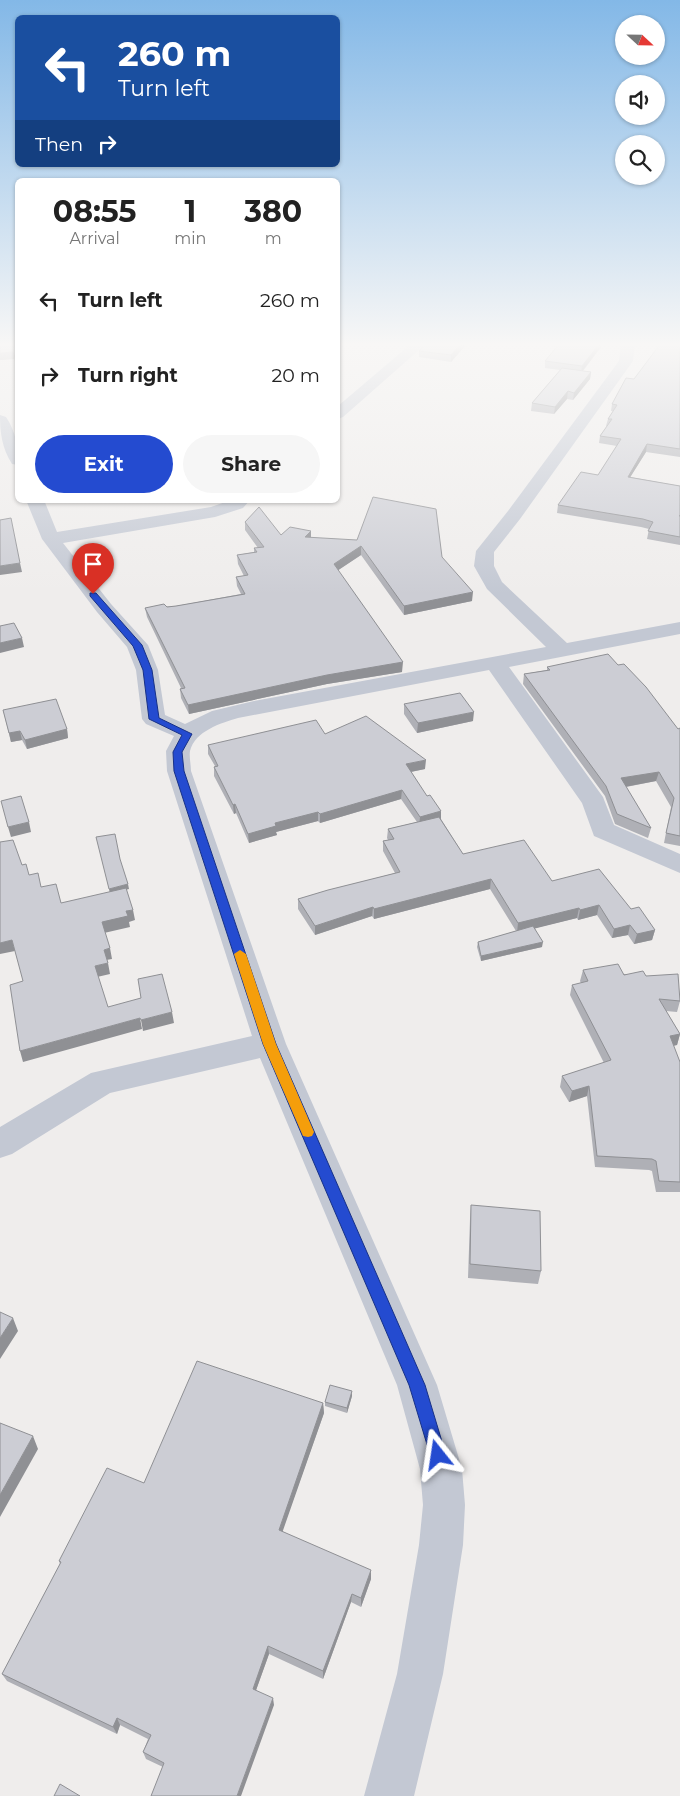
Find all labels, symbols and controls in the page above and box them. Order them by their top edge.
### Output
north arrow [615,15,665,65]
map controls [615,15,665,185]
text: 260 m [118,32,231,75]
icon: left [35,35,100,100]
text: Turn left [118,75,210,102]
button: sound [615,75,665,125]
icon: right [93,130,121,158]
text: Then [35,133,83,156]
button: search [615,135,665,185]
text: 08:55 [53,193,136,230]
text: 1 [184,193,196,230]
text: 380 [244,193,302,230]
text: Arrival [69,229,120,248]
text: min [174,229,206,248]
text: m [265,229,282,248]
icon: left [35,287,63,315]
text: Turn left [78,289,163,312]
text: 260 m [260,289,320,312]
icon: right [35,362,63,390]
text: Turn right [78,364,178,387]
text: 20 m [272,364,320,387]
button: Exit [35,435,173,493]
button: Share [183,435,320,493]
pin [72,543,114,594]
icon: arrive [79,550,107,578]
position arrow [411,1428,463,1480]

